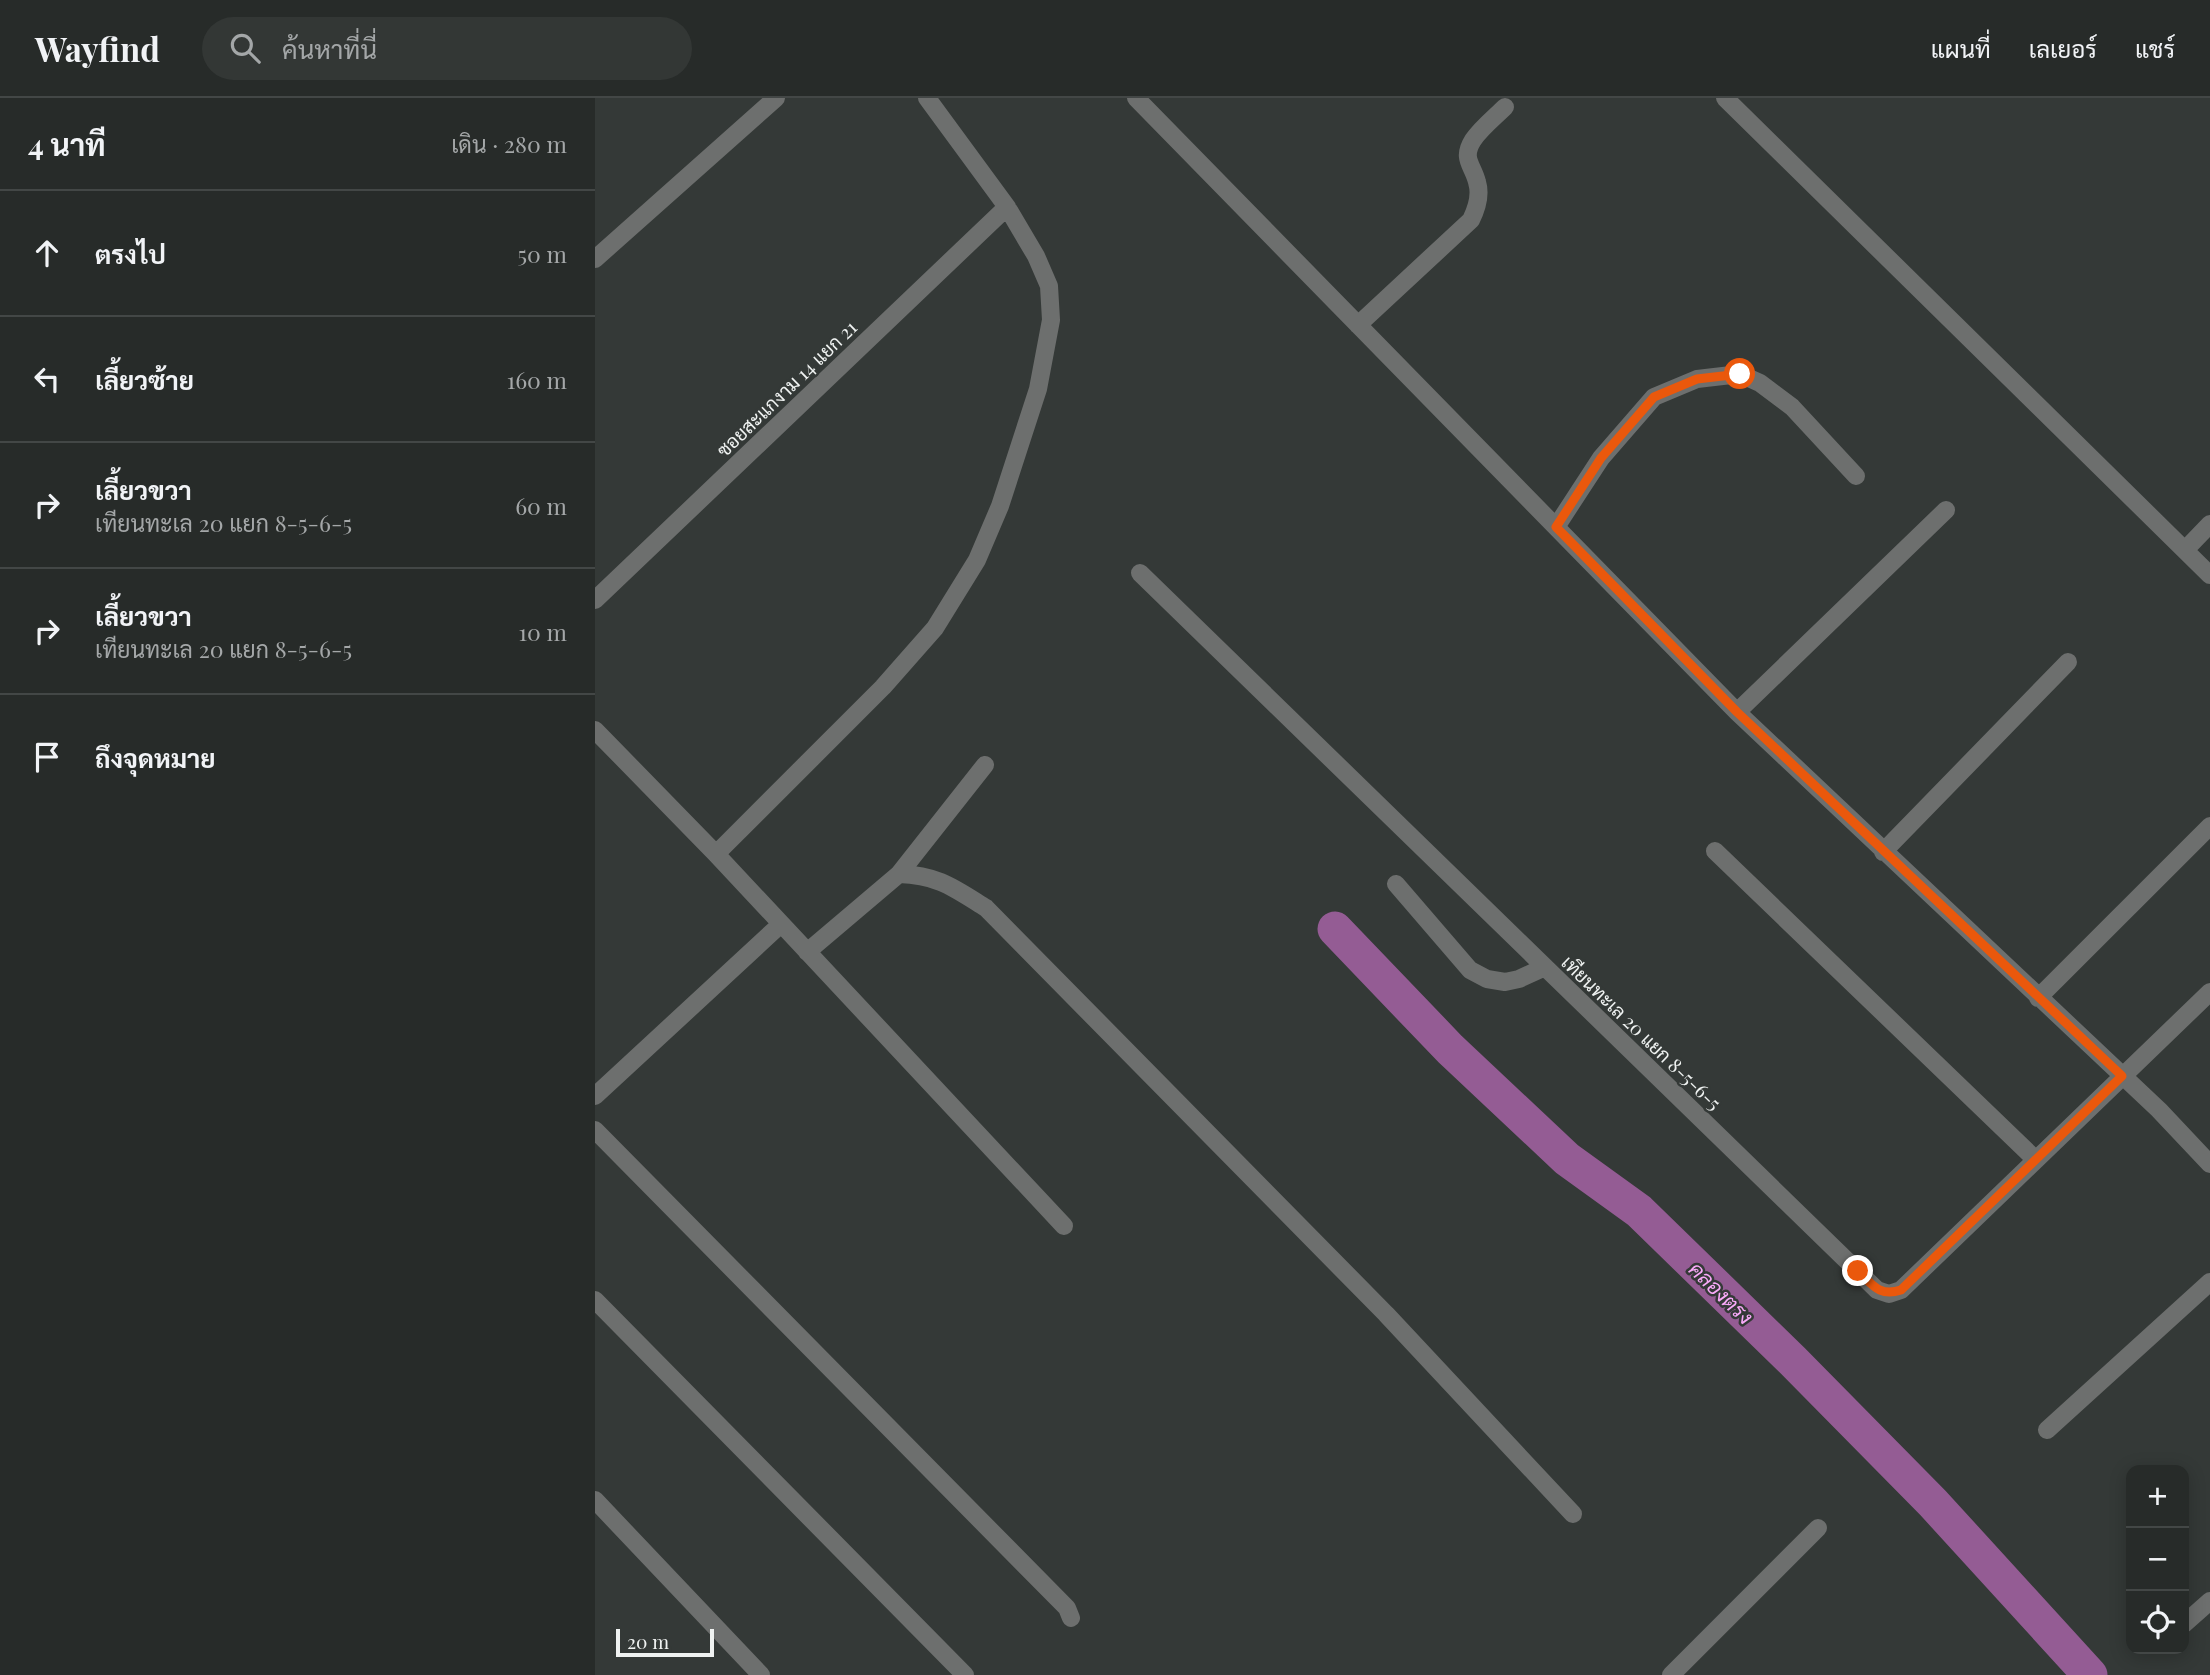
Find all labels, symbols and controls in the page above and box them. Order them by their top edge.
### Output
search box [202,17,692,80]
text: Wayfind [35,26,160,70]
icon: search [226,29,264,67]
text: ค้นหาที่นี่ [282,31,377,66]
text: แผนที่ [1931,32,1991,64]
text: เลเยอร์ [2029,32,2097,64]
text: แชร์ [2135,32,2175,64]
text: 4 นาที [28,124,106,164]
text: เดิน · 280 m [451,128,567,159]
icon: ahead [28,234,66,272]
text: ตรงไป [95,236,166,271]
text: 50 m [518,238,567,269]
street label: ซอยสะแกงาม 14 แยก 21 [710,314,862,462]
route start [1724,358,1755,389]
icon: left [28,360,66,398]
text: เลี้ยวซ้าย [95,362,194,397]
text: 160 m [507,364,567,395]
text: เลี้ยวขวา [95,472,192,507]
icon: right [28,486,66,524]
text: 60 m [515,490,567,521]
text: เทียนทะเล 20 แยก 8-5-6-5 [95,507,352,538]
text: เลี้ยวขวา [95,598,192,633]
icon: right [28,612,66,650]
text: 10 m [519,616,567,647]
text: เทียนทะเล 20 แยก 8-5-6-5 [95,633,352,664]
icon: arrive [28,738,66,776]
text: ถึงจุดหมาย [95,740,216,775]
street label: เทียนทะเล 20 แยก 8-5-6-5 [1557,949,1727,1115]
water label: คลองตรง [1684,1254,1760,1330]
route end [1842,1255,1873,1286]
map controls [2126,1465,2189,1654]
button: + [2126,1465,2189,1528]
button: − [2126,1528,2189,1591]
button: locate [2126,1591,2189,1654]
scale bar [616,1626,714,1658]
text: 20 m [627,1628,669,1654]

